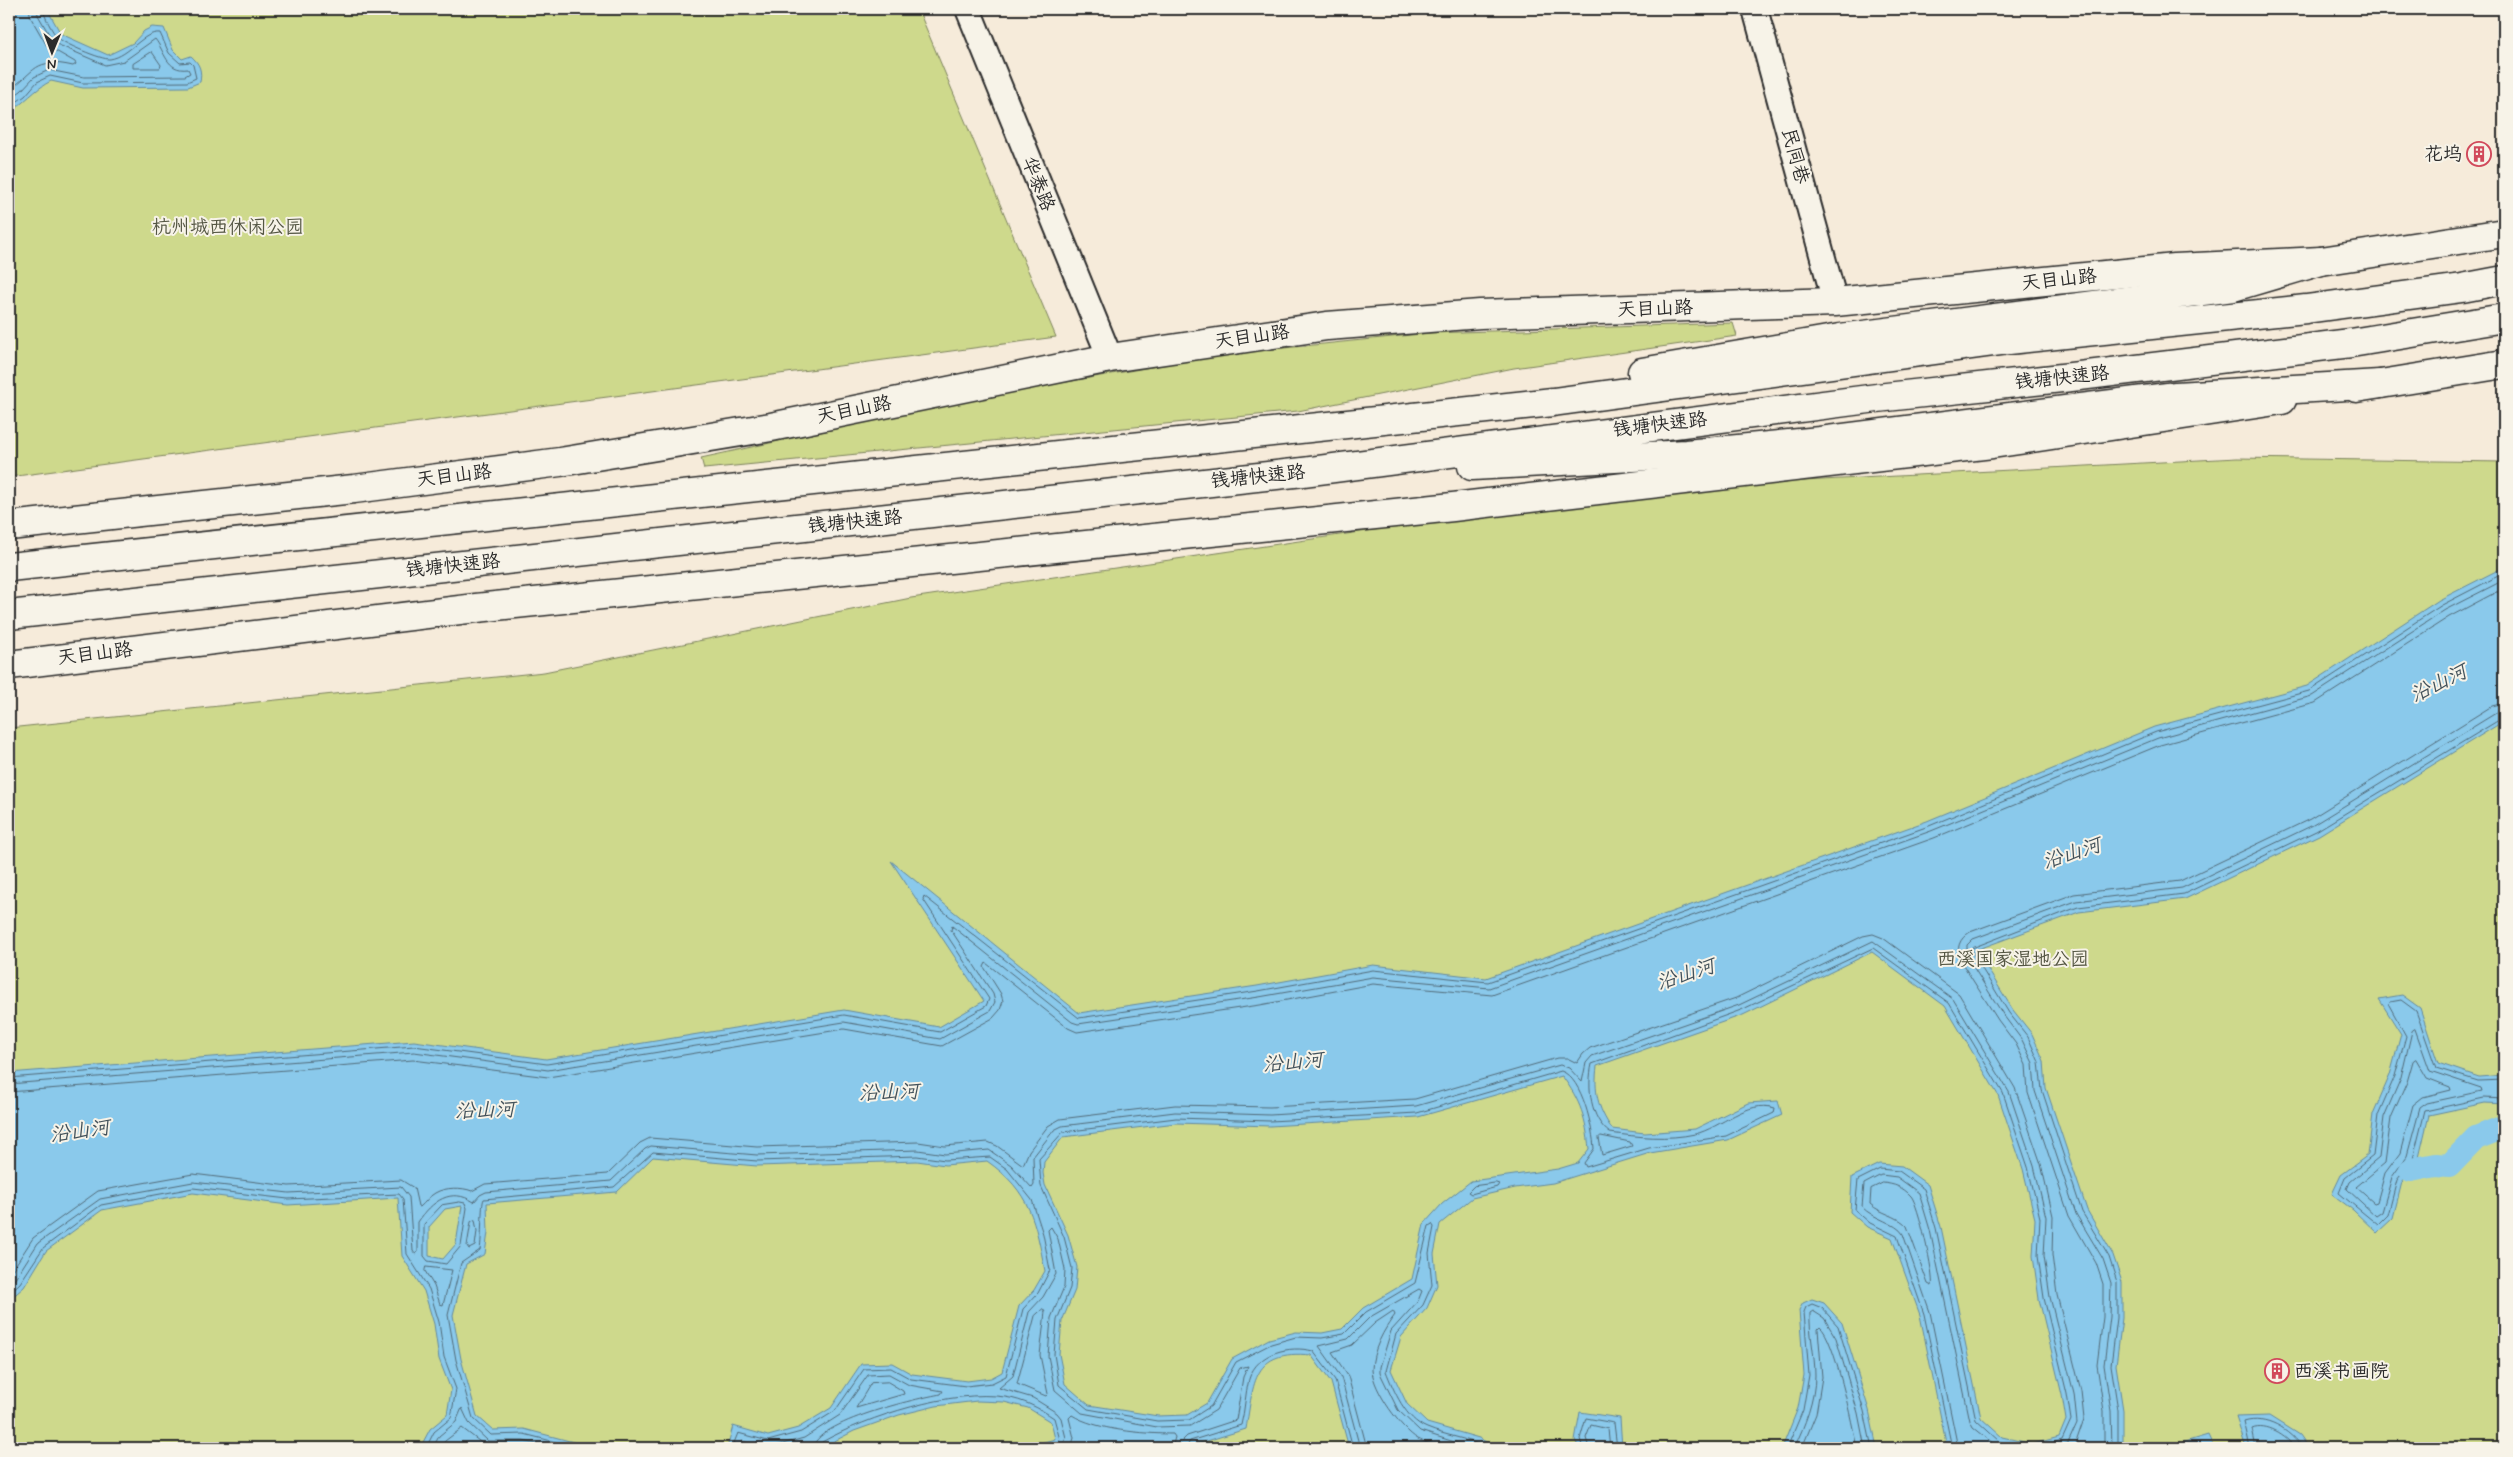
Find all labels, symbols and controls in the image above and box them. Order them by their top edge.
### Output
north arrow [28,28,78,78]
text: N [47,55,57,73]
street label: 民同巷 [1776,125,1814,187]
building icon: 花坞 [2466,141,2492,167]
place label: 花坞 [2424,142,2462,167]
street label: 华泰路 [1016,153,1060,215]
park label: 杭州城西休闲公园 [152,215,304,240]
street label: 天目山路 [2020,264,2098,296]
street label: 天目山路 [1617,295,1693,323]
street label: 天目山路 [1213,319,1291,355]
street label: 钱塘快速路 [2013,361,2111,395]
street label: 天目山路 [814,390,894,430]
street label: 钱塘快速路 [1611,407,1709,443]
street label: 天目山路 [415,459,493,493]
street label: 钱塘快速路 [1209,460,1307,494]
street label: 钱塘快速路 [806,505,904,539]
street label: 钱塘快速路 [404,549,502,583]
street label: 天目山路 [56,637,134,671]
water label: 沿山河 [2406,657,2475,709]
water label: 沿山河 [2039,831,2108,876]
park label: 西溪国家湿地公园 [1937,947,2089,972]
water label: 沿山河 [1653,952,1722,997]
water label: 沿山河 [1262,1047,1327,1079]
water label: 沿山河 [859,1078,922,1108]
water label: 沿山河 [455,1096,518,1126]
water label: 沿山河 [48,1114,115,1150]
building icon: 西溪书画院 [2264,1358,2290,1384]
place label: 西溪书画院 [2294,1359,2389,1384]

